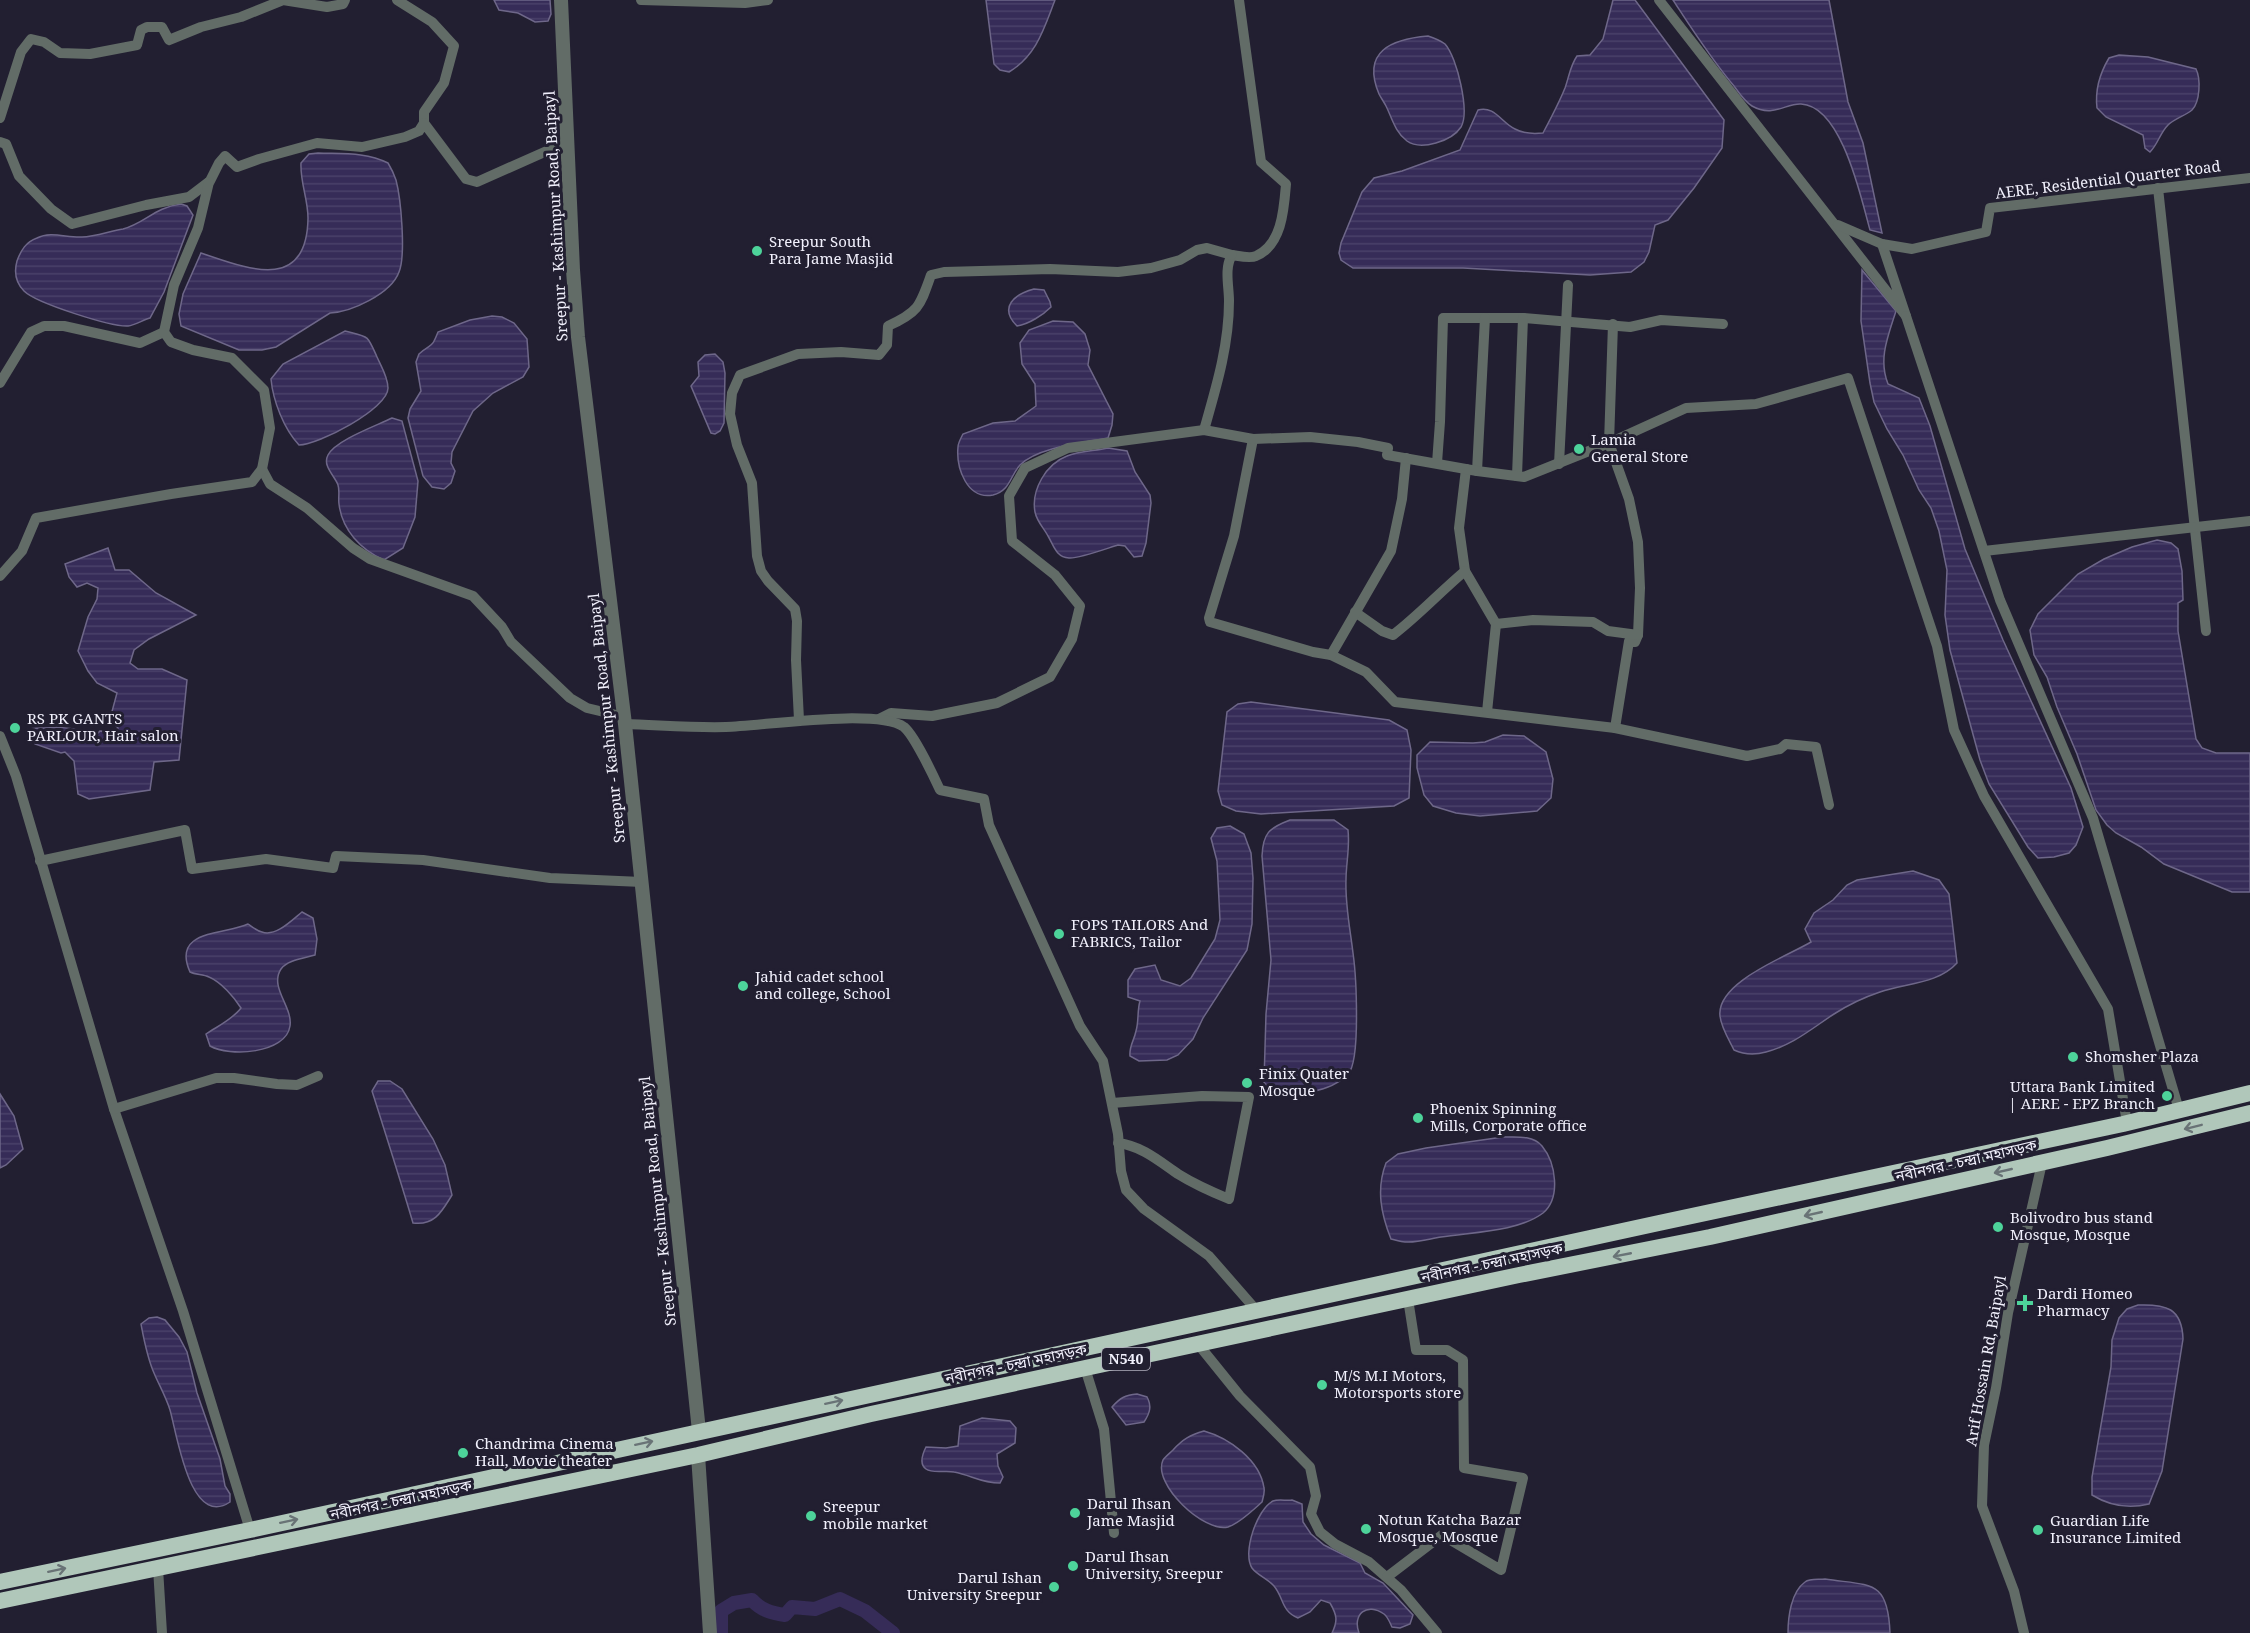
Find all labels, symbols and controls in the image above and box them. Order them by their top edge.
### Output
street label: Sreepur - Kashimpur Road, Baipayl [538,90,572,342]
street label: AERE, Residential Quarter Road [1994,155,2222,203]
place label: Sreepur South Para Jame Masjid [769,231,893,268]
marker: Sreepur South Para Jame Masjid [750,244,764,258]
place label: Lamia General Store [1591,429,1688,466]
marker: Lamia General Store [1572,442,1586,456]
street label: Sreepur - Kashimpur Road, Baipayl [583,592,629,844]
place label: RS PK GANTS PARLOUR, Hair salon [27,708,179,745]
marker: RS PK GANTS PARLOUR, Hair salon [8,721,22,735]
place label: FOPS TAILORS And FABRICS, Tailor [1071,914,1208,951]
marker: FOPS TAILORS And FABRICS, Tailor [1052,927,1066,941]
place label: Jahid cadet school and college, School [754,966,891,1003]
marker: Jahid cadet school and college, School [736,979,750,993]
place label: Shomsher Plaza [2085,1046,2199,1066]
marker: Shomsher Plaza [2066,1050,2080,1064]
place label: Finix Quater Mosque [1259,1063,1349,1100]
street label: Sreepur - Kashimpur Road, Baipayl [634,1075,680,1327]
marker: Finix Quater Mosque [1240,1076,1254,1090]
place label: Uttara Bank Limited | AERE - EPZ Branch [2008,1076,2155,1113]
marker: Uttara Bank Limited | AERE - EPZ Branch [2160,1089,2174,1103]
place label: Phoenix Spinning Mills, Corporate office [1430,1098,1587,1135]
marker: Phoenix Spinning Mills, Corporate office [1411,1111,1425,1125]
one-way arrow [2184,1121,2203,1133]
street label: নবীনগর - চন্দ্রা মহাসড়ক [1892,1134,2039,1186]
one-way arrow [1994,1166,2013,1178]
place label: Bolivodro bus stand Mosque, Mosque [2010,1207,2153,1244]
one-way arrow [1804,1209,1823,1220]
marker: Bolivodro bus stand Mosque, Mosque [1991,1220,2005,1234]
street label: নবীনগর - চন্দ্রা মহাসড়ক [1418,1237,1565,1287]
one-way arrow [1613,1250,1633,1261]
street label: Arif Hossain Rd, Baipayl [1960,1274,2010,1448]
place label: Dardi Homeo Pharmacy [2037,1283,2133,1320]
marker: Dardi Homeo Pharmacy [2018,1296,2032,1310]
street label: নবীনগর - চন্দ্রা মহাসড়ক [942,1338,1089,1388]
road number: N540 [1102,1348,1150,1370]
place label: M/S M.I Motors, Motorsports store [1334,1365,1461,1402]
marker: M/S M.I Motors, Motorsports store [1315,1378,1329,1392]
one-way arrow [824,1396,844,1407]
place label: Chandrima Cinema Hall, Movie theater [475,1433,614,1470]
one-way arrow [634,1437,653,1449]
marker: Chandrima Cinema Hall, Movie theater [456,1446,470,1460]
street label: নবীনগর - চন্দ্রা মহাসড়ক [327,1474,474,1524]
place label: Darul Ihsan Jame Masjid [1086,1493,1175,1530]
place label: Sreepur mobile market [823,1496,928,1533]
marker: Darul Ihsan Jame Masjid [1068,1506,1082,1520]
marker: Sreepur mobile market [804,1509,818,1523]
place label: Notun Katcha Bazar Mosque, Mosque [1378,1509,1521,1546]
place label: Guardian Life Insurance Limited [2050,1510,2181,1547]
one-way arrow [279,1515,298,1526]
marker: Notun Katcha Bazar Mosque, Mosque [1359,1522,1373,1536]
marker: Guardian Life Insurance Limited [2031,1523,2045,1537]
place label: Darul Ihsan University, Sreepur [1085,1546,1223,1583]
marker: Darul Ihsan University, Sreepur [1066,1559,1080,1573]
one-way arrow [47,1564,67,1575]
place label: Darul Ishan University Sreepur [907,1567,1042,1604]
marker: Darul Ishan University Sreepur [1047,1580,1061,1594]

